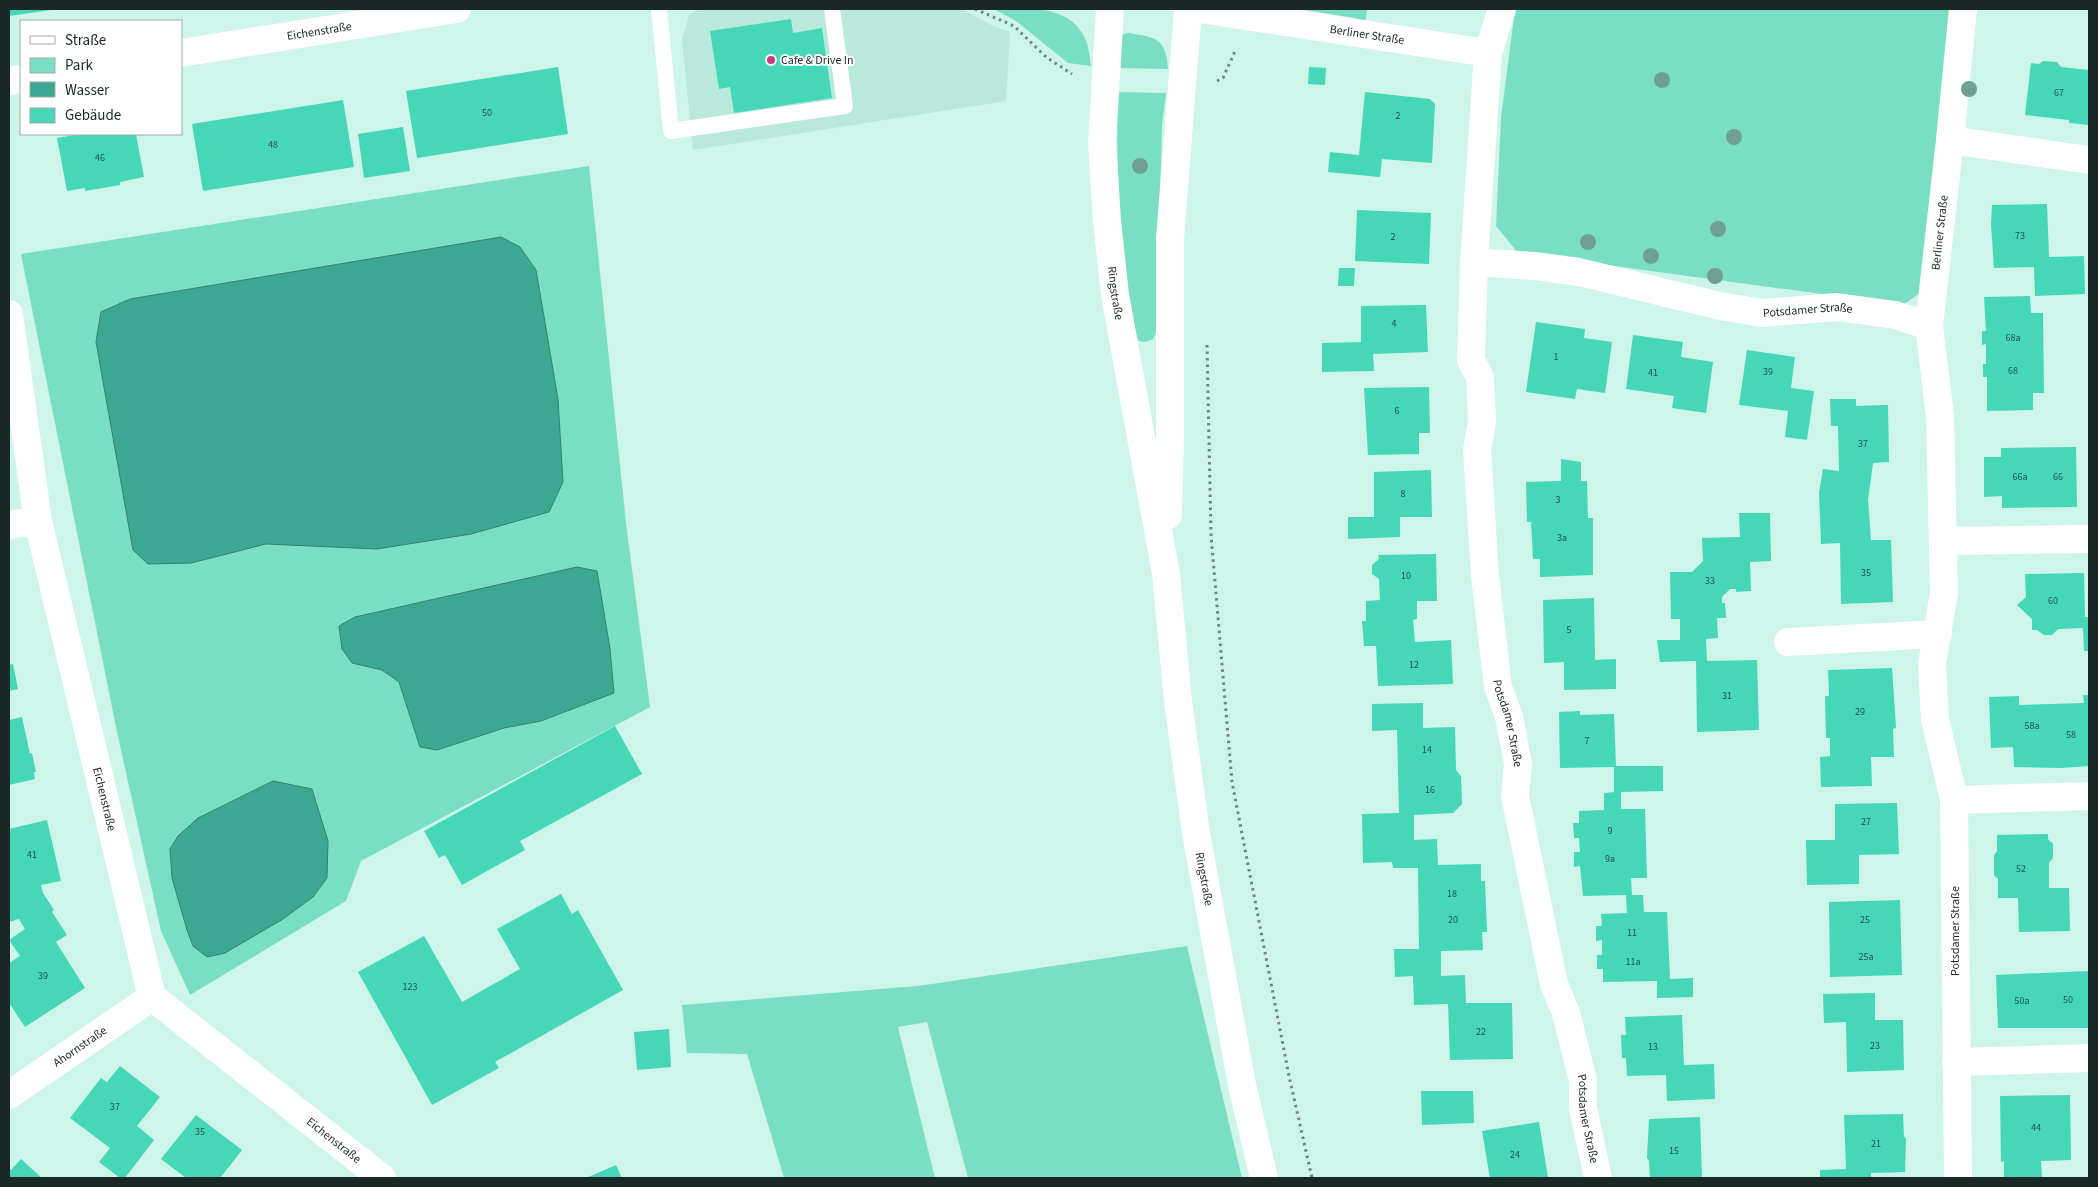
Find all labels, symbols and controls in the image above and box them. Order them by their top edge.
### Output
street label: Eichenstraße [286,17,353,45]
legend [20,20,182,135]
street label: Berliner Straße [1329,20,1406,49]
text: Straße [65,30,106,51]
place label: Cafe & Drive In [781,52,853,69]
marker: Cafe & Drive In [765,54,777,66]
text: Park [65,55,94,76]
text: Wasser [65,80,110,101]
house number: 67 [2054,86,2064,100]
text: Gebäude [65,105,121,126]
house number: 50 [482,106,492,120]
house number: 2 [1396,109,1401,123]
house number: 48 [268,138,278,152]
house number: 46 [95,151,105,165]
street label: Berliner Straße [1927,194,1952,271]
house number: 73 [2015,229,2025,243]
house number: 2 [1391,230,1396,244]
street label: Ringstraße [1103,265,1128,321]
street label: Potsdamer Straße [1762,298,1854,321]
house number: 4 [1392,317,1397,331]
house number: 68a [2006,331,2020,345]
house number: 1 [1554,350,1559,364]
house number: 68 [2008,364,2018,378]
house number: 39 [1763,365,1773,379]
house number: 41 [1648,366,1658,380]
house number: 6 [1395,404,1400,418]
house number: 37 [1858,437,1868,451]
house number: 66a [2013,470,2027,484]
house number: 66 [2053,470,2063,484]
house number: 8 [1401,487,1406,501]
house number: 3 [1556,493,1561,507]
house number: 3a [1557,531,1567,545]
house number: 35 [1861,566,1871,580]
house number: 10 [1401,569,1411,583]
house number: 33 [1705,574,1715,588]
house number: 60 [2048,594,2058,608]
house number: 5 [1567,623,1572,637]
house number: 12 [1409,658,1419,672]
street label: Potsdamer Straße [1489,679,1527,768]
house number: 31 [1722,689,1732,703]
house number: 29 [1855,705,1865,719]
house number: 58a [2025,719,2039,733]
house number: 58 [2066,728,2076,742]
house number: 7 [1585,734,1590,748]
house number: 14 [1422,743,1432,757]
street label: Eichenstraße [89,765,121,833]
house number: 16 [1425,783,1435,797]
house number: 27 [1861,815,1871,829]
house number: 9 [1608,824,1613,838]
house number: 41 [27,848,37,862]
street label: Ringstraße [1191,851,1218,907]
house number: 9a [1605,852,1615,866]
house number: 52 [2016,862,2026,876]
street label: Potsdamer Straße [1947,886,1964,976]
house number: 18 [1447,887,1457,901]
house number: 20 [1448,913,1458,927]
house number: 25 [1860,913,1870,927]
house number: 11 [1627,926,1637,940]
house number: 25a [1859,950,1873,964]
house number: 11a [1626,955,1640,969]
house number: 39 [38,969,48,983]
house number: 123 [403,980,417,994]
house number: 50 [2063,993,2073,1007]
house number: 50a [2015,994,2029,1008]
street label: Ahornstraße [50,1022,110,1071]
house number: 22 [1476,1025,1486,1039]
house number: 23 [1870,1039,1880,1053]
house number: 13 [1648,1040,1658,1054]
street label: Potsdamer Straße [1573,1072,1603,1165]
house number: 37 [110,1100,120,1114]
street label: Eichenstraße [303,1113,365,1167]
house number: 44 [2031,1121,2041,1135]
house number: 35 [195,1125,205,1139]
house number: 21 [1871,1137,1881,1151]
house number: 15 [1669,1144,1679,1158]
house number: 24 [1510,1148,1520,1162]

